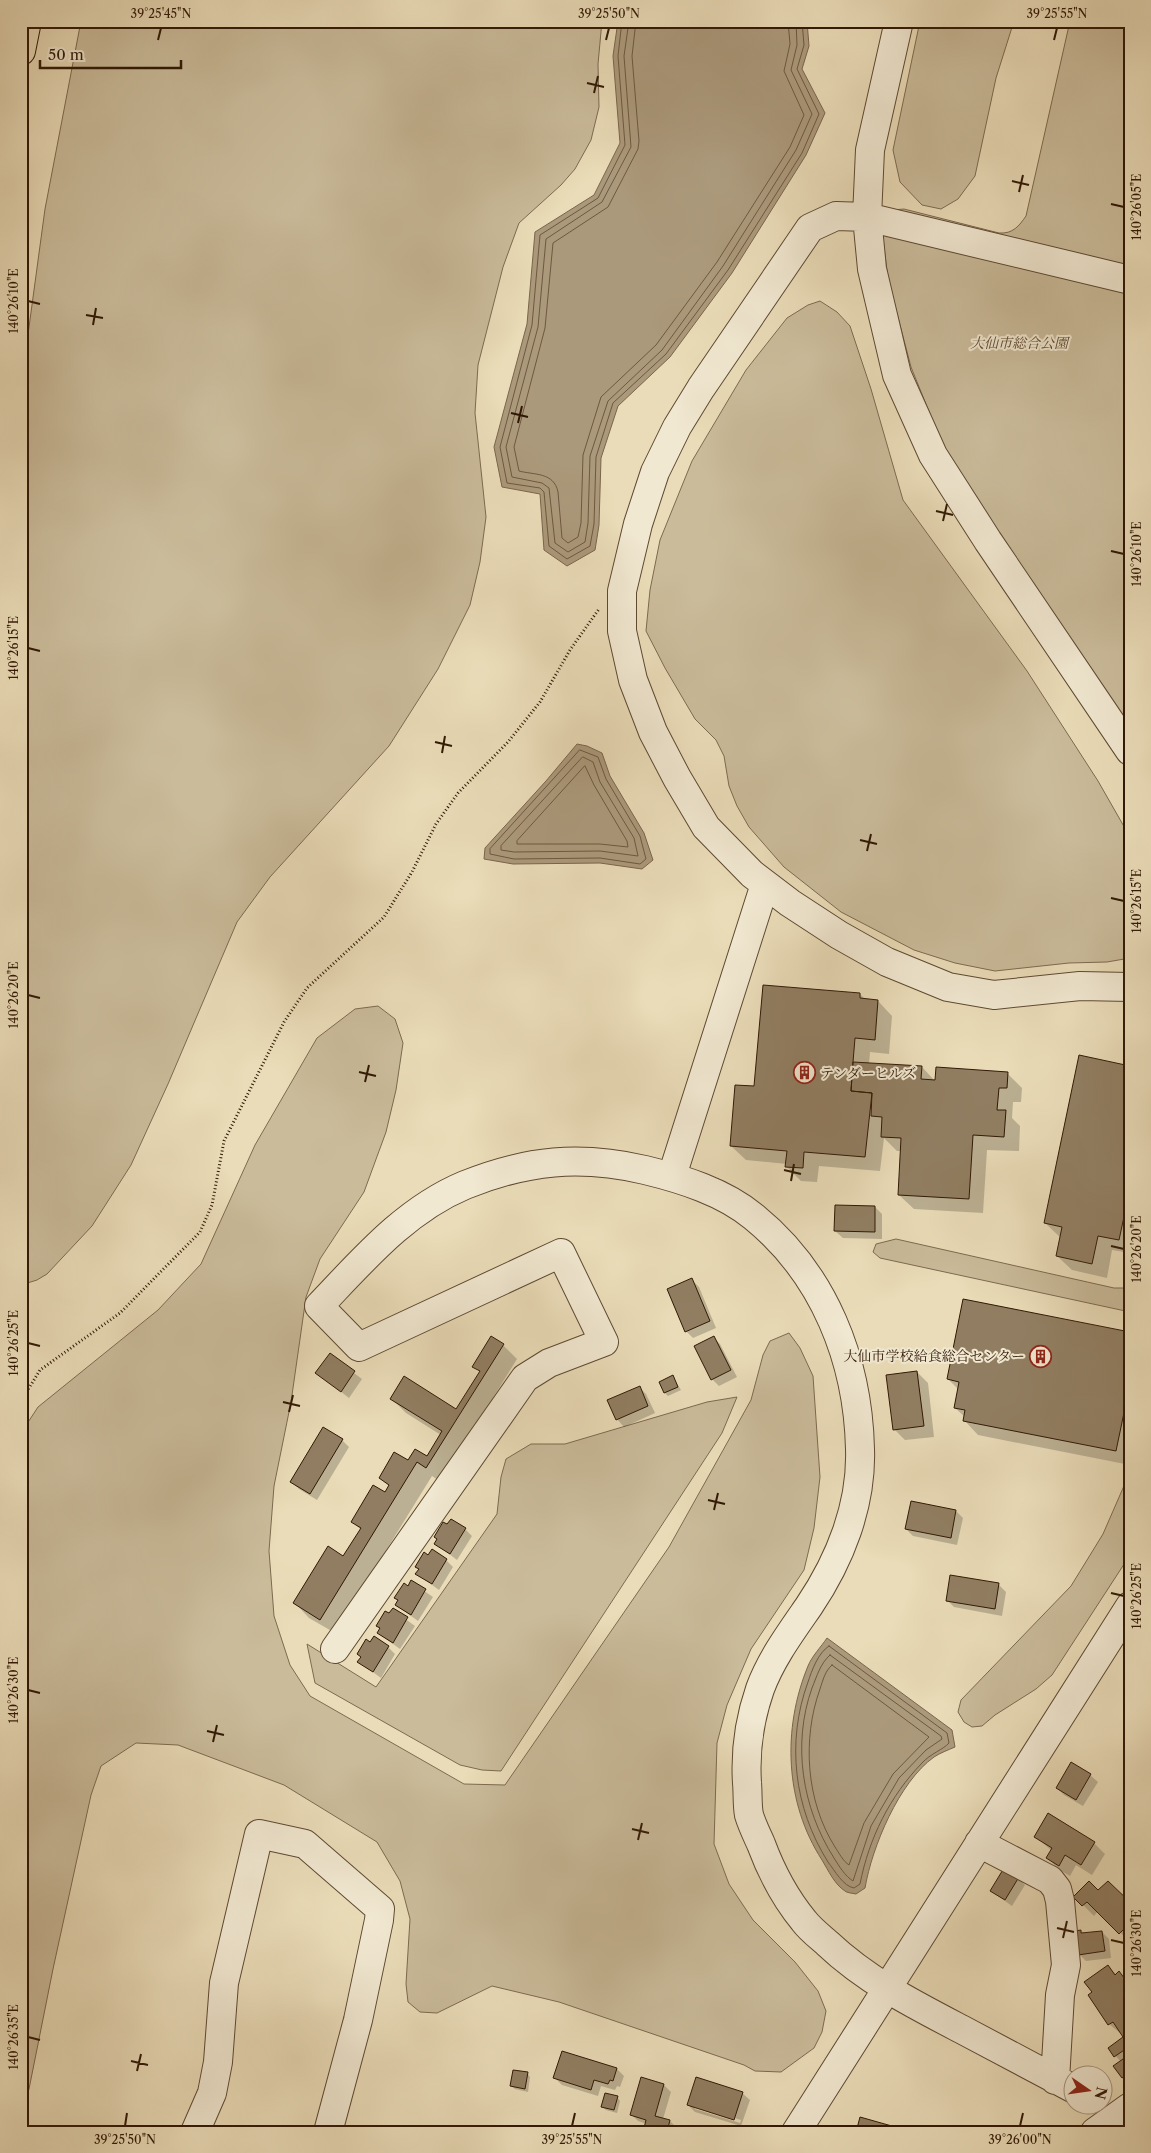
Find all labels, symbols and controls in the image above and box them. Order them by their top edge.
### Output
text: 39°25'45"N [131,6,191,21]
text: 39°25'50"N [578,6,640,21]
text: 39°25'55"N [1027,6,1088,21]
scale bar [40,38,181,70]
text: 50 m [48,45,84,64]
text: 140°26'05"E [1129,174,1144,240]
text: 140°26'10"E [6,268,21,334]
park label: 大仙市総合公園 [970,334,1070,352]
text: 140°26'10"E [1129,521,1144,587]
text: 140°26'15"E [6,616,21,680]
text: 140°26'15"E [1129,869,1144,933]
text: 140°26'20"E [6,961,21,1029]
building icon: テンダーヒルズ [792,1061,816,1085]
place label: テンダーヒルズ [820,1064,916,1082]
text: 140°26'20"E [1129,1215,1144,1283]
text: 140°26'25"E [6,1310,21,1376]
building icon: 大仙市学校給食総合センター [1029,1344,1053,1368]
place label: 大仙市学校給食総合センター [844,1347,1025,1365]
text: 140°26'25"E [1129,1563,1144,1629]
text: 140°26'30"E [6,1657,21,1723]
text: 140°26'30"E [1129,1910,1144,1976]
text: 140°26'35"E [6,2004,21,2070]
north arrow [1064,2066,1114,2116]
text: N [1091,2085,1111,2101]
text: 39°25'50"N [94,2132,156,2147]
text: 39°25'55"N [542,2132,603,2147]
text: 39°26'00"N [988,2132,1052,2147]

